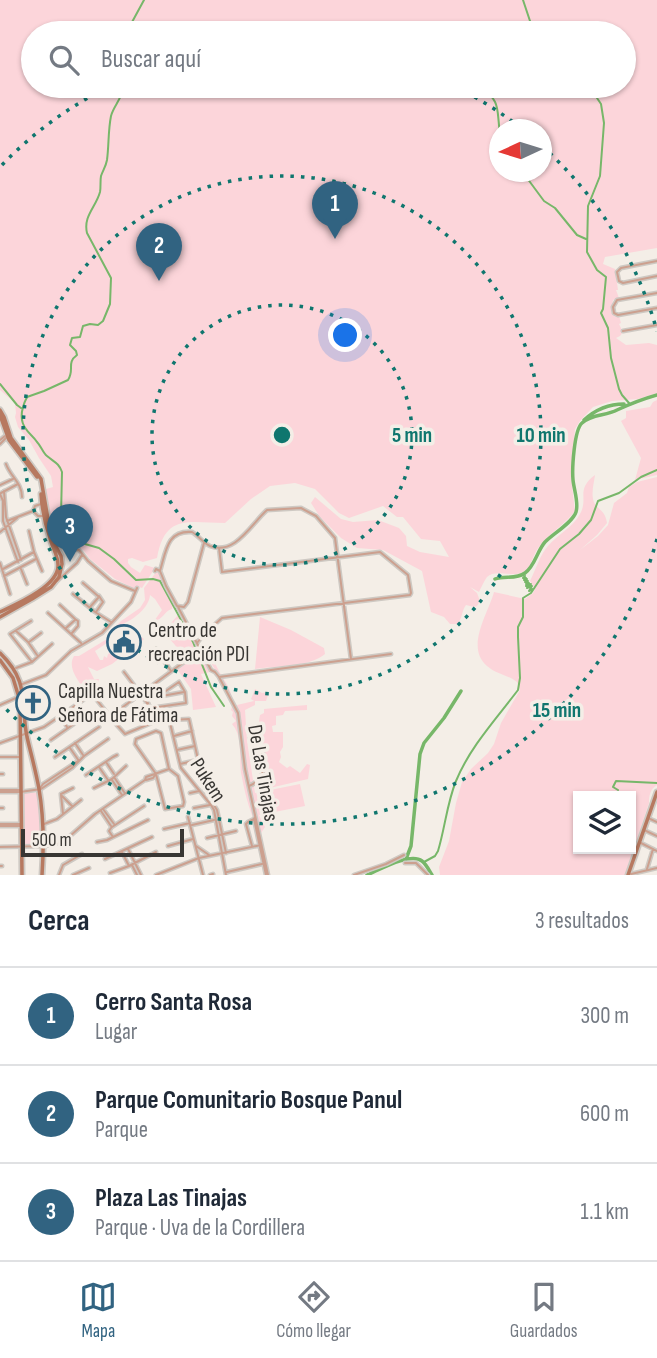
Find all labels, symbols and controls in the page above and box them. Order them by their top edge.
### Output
search box [21,21,636,98]
icon: search [45,41,83,79]
text: Buscar aquí [101,44,201,75]
north arrow [489,119,552,182]
pin: 1 [312,181,358,239]
pin: 2 [136,223,182,281]
your location [328,318,362,352]
centre of rings [270,423,294,447]
text: 5 min [392,423,432,448]
text: 10 min [516,423,566,448]
pin: 3 [47,504,93,562]
place label: Centro de recreación PDI [148,618,249,667]
public building icon: Centro de recreación PDI [105,623,143,661]
place label: Capilla Nuestra Señora de Fátima [58,679,178,728]
church icon: Capilla Nuestra Señora de Fátima [14,684,52,722]
text: 15 min [533,698,581,723]
street label: De Las Tinajas [242,723,284,823]
street label: Pukem [185,753,231,807]
map controls [573,791,636,854]
button: layers [573,791,636,854]
scale bar [21,826,184,858]
text: 500 m [32,829,72,852]
text: Cerca [28,903,90,939]
text: 3 resultados [535,907,629,935]
text: Cerro Santa Rosa [95,987,252,1018]
text: 1 [46,1002,56,1030]
text: 300 m [580,1002,629,1030]
text: Lugar [95,1018,137,1046]
text: Parque Comunitario Bosque Panul [95,1085,402,1116]
text: 2 [46,1100,56,1128]
text: 600 m [580,1100,629,1128]
text: Parque [95,1116,148,1144]
text: Plaza Las Tinajas [95,1183,247,1214]
text: 3 [46,1198,56,1226]
text: 1.1 km [580,1198,629,1226]
text: Parque · Uva de la Cordillera [95,1214,305,1242]
tab: Mapa [79,1278,117,1343]
tab: Cómo llegar [276,1278,351,1343]
tab: Guardados [510,1278,578,1343]

